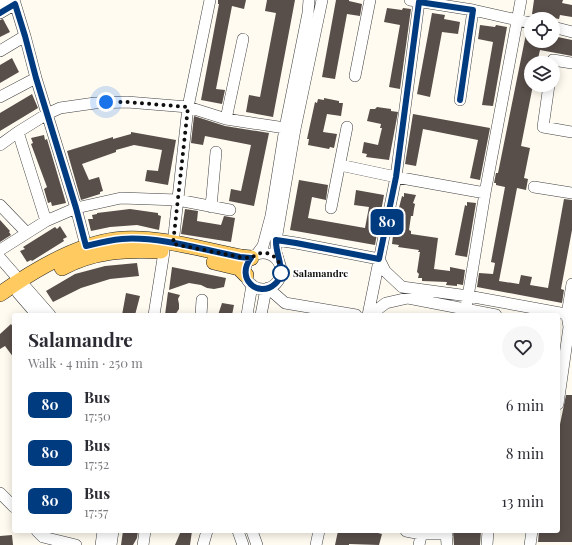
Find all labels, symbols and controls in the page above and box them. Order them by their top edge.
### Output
map controls [524,12,560,92]
button: locate [524,12,560,48]
button: layers [524,56,560,92]
your location [96,92,116,112]
line badge: 80 [369,209,405,235]
text: 80 [379,212,395,231]
marker: Salamandre [272,264,290,282]
place label: Salamandre [293,266,348,280]
text: Salamandre [28,326,133,352]
button: heart [502,326,544,368]
text: Walk · 4 min · 250 m [28,354,143,371]
text: Bus [84,387,110,407]
text: 80 [42,395,58,414]
text: 6 min [506,395,544,415]
text: 17:50 [84,407,111,424]
text: Bus [84,435,110,455]
text: 80 [42,443,58,462]
text: 8 min [506,443,544,463]
text: 17:52 [84,455,109,472]
text: Bus [84,483,110,503]
text: 80 [42,491,58,510]
text: 13 min [502,491,544,511]
text: 17:57 [84,503,108,520]

